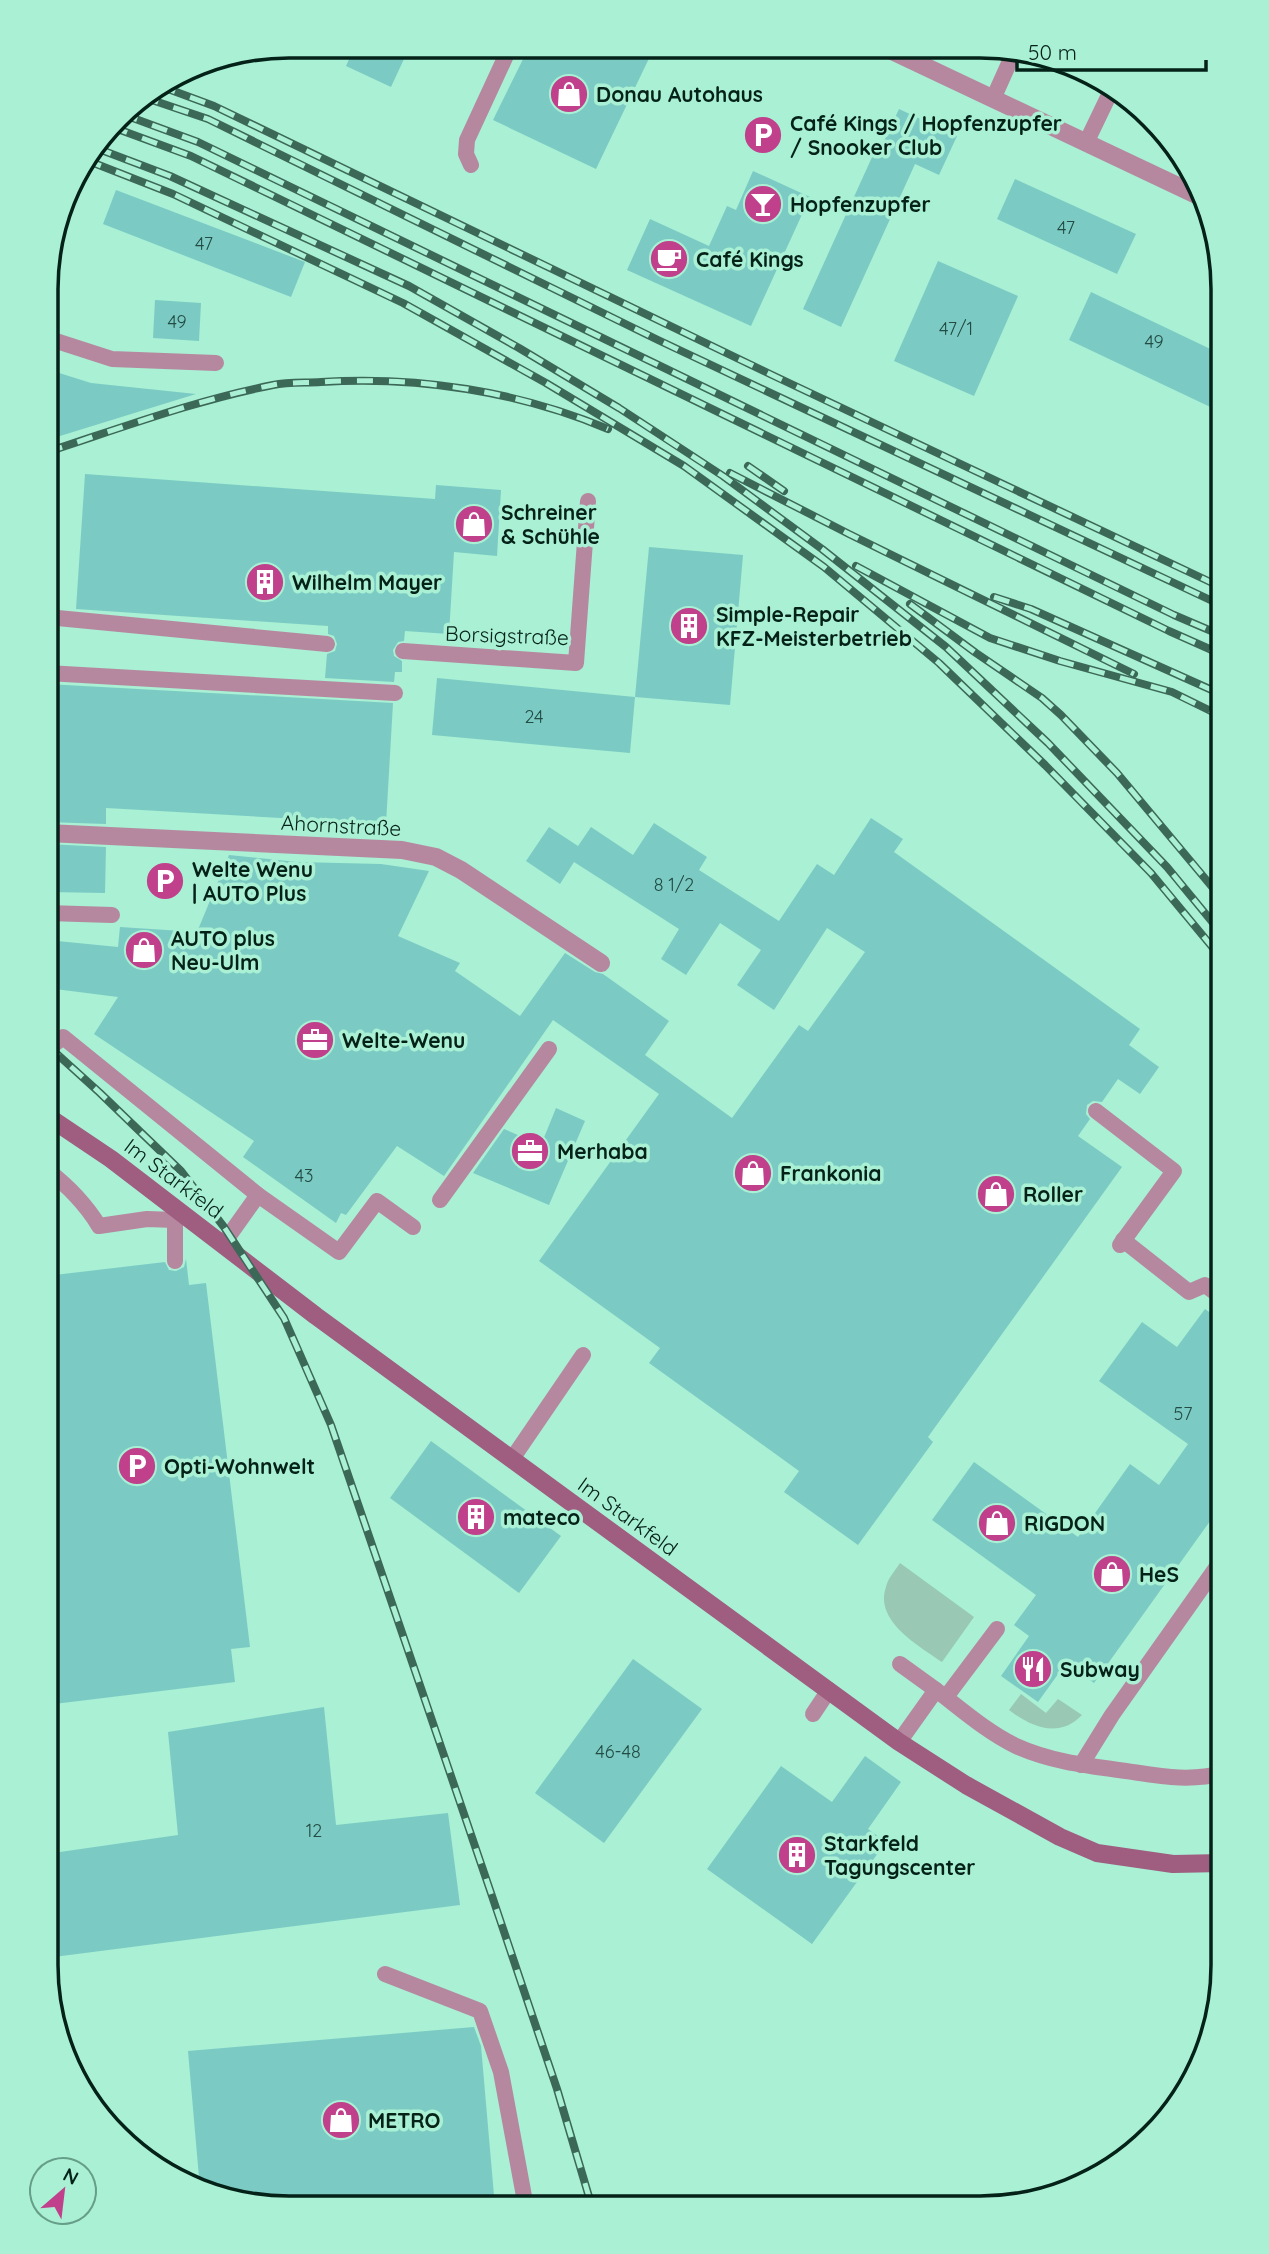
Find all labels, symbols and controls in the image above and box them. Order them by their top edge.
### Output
scale bar [1017,28,1206,72]
text: 50 m [1028,39,1077,65]
shop icon: Donau Autohaus [548,73,590,115]
place label: Donau Autohaus [596,81,763,107]
place label: Café Kings / Hopfenzupfer / Snooker Club [790,110,1062,160]
parking icon: Café Kings / Hopfenzupfer / Snooker Club [742,114,784,156]
bar icon: Hopfenzupfer [742,183,784,225]
place label: Hopfenzupfer [790,191,931,217]
house number: 47 [1057,216,1075,239]
house number: 47 [195,232,213,255]
cafe icon: Café Kings [648,238,690,280]
place label: Café Kings [696,246,804,272]
house number: 49 [167,310,187,333]
house number: 47/1 [939,317,973,340]
house number: 49 [1144,330,1164,353]
place label: Schreiner & Schühle [501,499,600,549]
shop icon: Schreiner & Schühle [453,503,495,545]
building icon: Wilhelm Mayer [244,561,286,603]
place label: Wilhelm Mayer [292,569,442,595]
place label: Simple-Repair KFZ-Meisterbetrieb [716,601,912,651]
building icon: Simple-Repair KFZ-Meisterbetrieb [668,605,710,647]
street label: Borsigstraße [445,620,569,650]
house number: 24 [524,705,544,728]
street label: Ahornstraße [280,809,402,841]
place label: Welte Wenu | AUTO Plus [192,856,313,906]
parking icon: Welte Wenu | AUTO Plus [144,860,186,902]
house number: 8 1/2 [654,873,694,896]
place label: AUTO plus Neu-Ulm [171,925,275,975]
shop icon: AUTO plus Neu-Ulm [123,929,165,971]
office icon: Welte-Wenu [294,1019,336,1061]
place label: Welte-Wenu [342,1027,465,1053]
office icon: Merhaba [509,1130,551,1172]
street label: Im Starkfeld [119,1132,229,1224]
place label: Merhaba [557,1138,648,1164]
shop icon: Frankonia [732,1152,774,1194]
place label: Frankonia [780,1160,881,1186]
house number: 43 [295,1164,313,1187]
shop icon: Roller [975,1173,1017,1215]
place label: Roller [1023,1181,1083,1207]
house number: 57 [1173,1402,1193,1425]
parking icon: Opti-Wohnwelt [116,1445,158,1487]
place label: Opti-Wohnwelt [164,1453,315,1479]
street label: Im Starkfeld [573,1471,683,1561]
building icon: mateco [455,1496,497,1538]
shop icon: RIGDON [976,1502,1018,1544]
place label: mateco [503,1504,580,1530]
place label: RIGDON [1024,1510,1105,1536]
shop icon: HeS [1091,1553,1133,1595]
place label: HeS [1139,1561,1179,1587]
restaurant icon: Subway [1012,1648,1054,1690]
place label: Subway [1060,1656,1140,1682]
house number: 46-48 [595,1740,641,1763]
house number: 12 [306,1819,322,1842]
place label: Starkfeld Tagungscenter [824,1830,975,1880]
building icon: Starkfeld Tagungscenter [776,1834,818,1876]
shop icon: METRO [320,2099,362,2141]
place label: METRO [368,2107,441,2133]
north arrow [28,2156,98,2226]
text: N [59,2162,83,2190]

